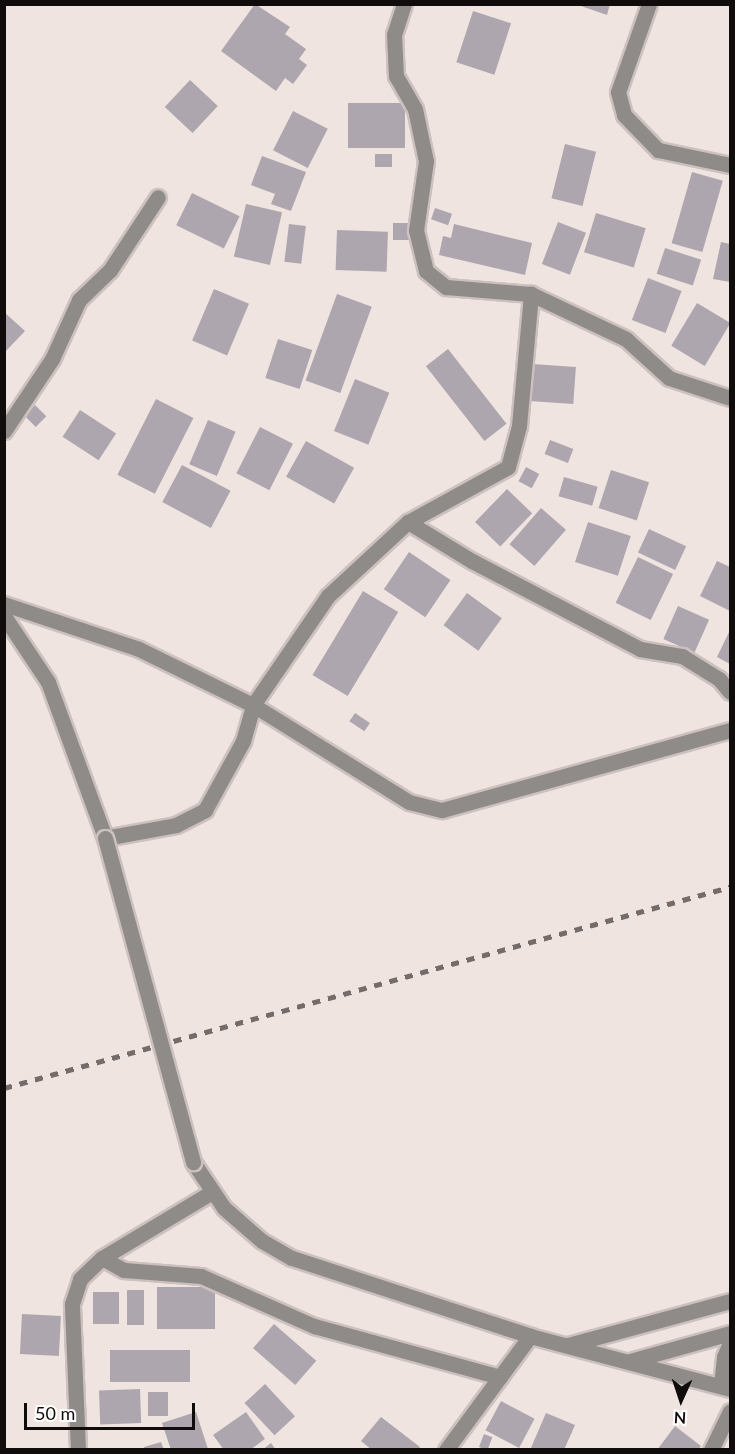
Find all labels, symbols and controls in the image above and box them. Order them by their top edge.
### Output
north arrow [651,1370,711,1430]
scale bar [27,1391,198,1429]
text: 50 m [35,1402,75,1424]
text: N [673,1409,687,1428]

